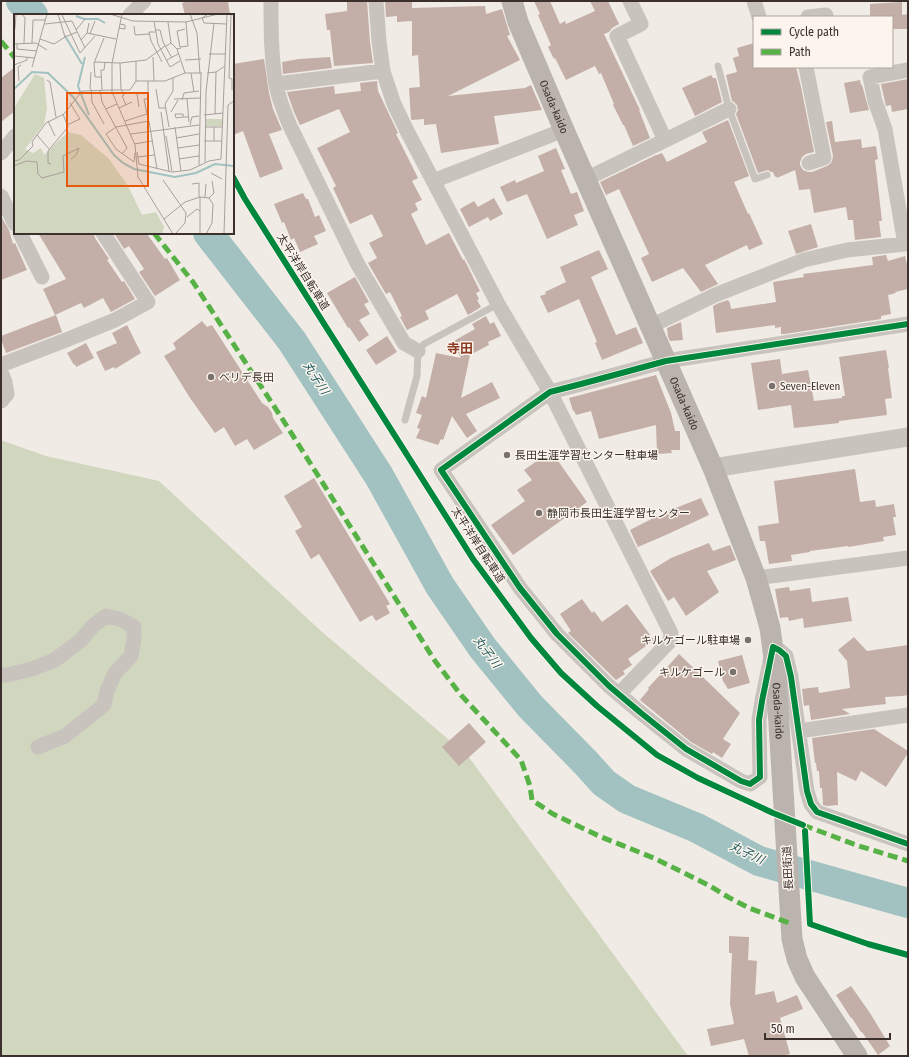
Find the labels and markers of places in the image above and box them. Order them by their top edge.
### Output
place label: ベリデ長田 [219,371,274,384]
marker: ベリデ長田 [206,372,216,382]
place label: Seven-Eleven [780,380,840,393]
marker: Seven-Eleven [767,381,777,391]
place label: 長田生涯学習センター駐車場 [515,449,658,462]
marker: 長田生涯学習センター駐車場 [502,450,512,460]
place label: 静岡市長田生涯学習センター [547,507,690,520]
marker: 静岡市長田生涯学習センター [534,508,544,518]
place label: キルケゴール駐車場 [641,634,740,647]
marker: キルケゴール駐車場 [743,635,753,645]
place label: キルケゴール [659,666,725,679]
marker: キルケゴール [728,667,738,677]

